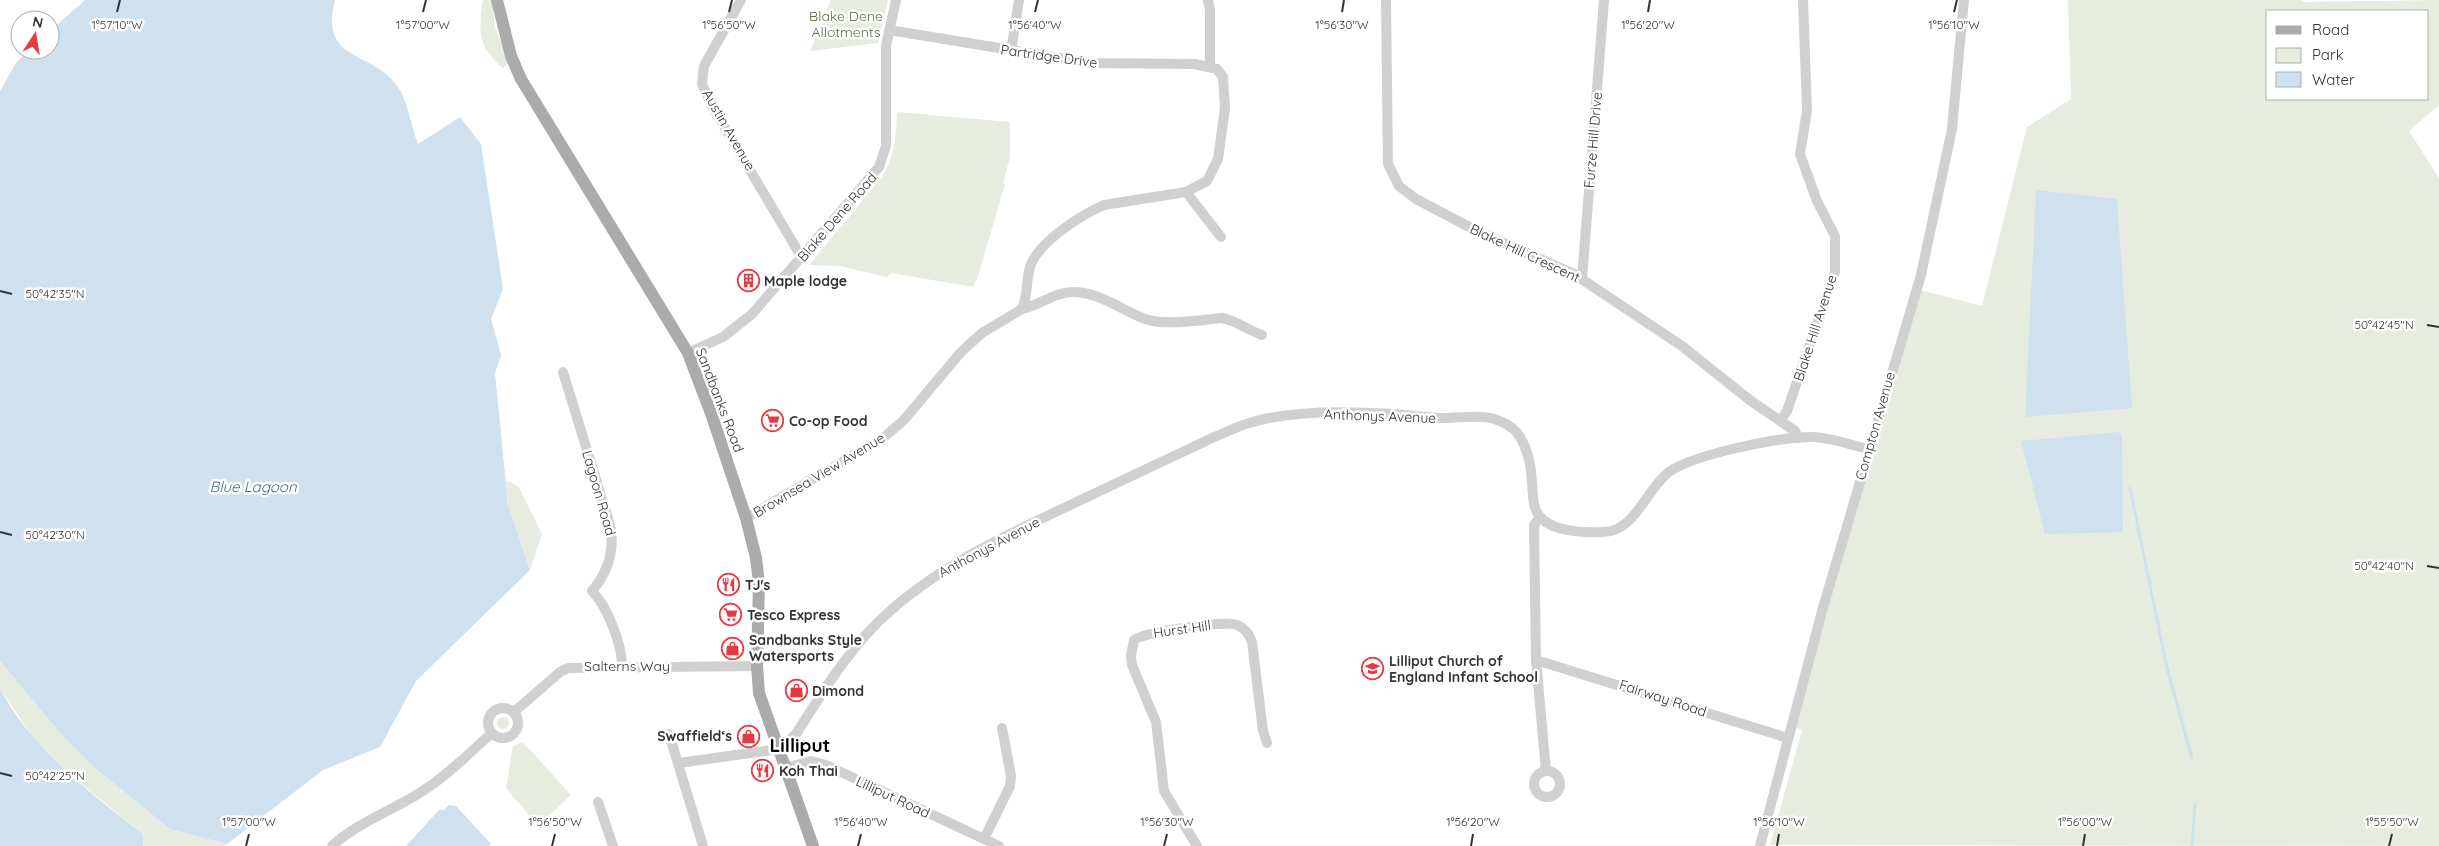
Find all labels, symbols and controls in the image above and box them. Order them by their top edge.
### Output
park label: Blake Dene Allotments [809,7,883,41]
north arrow [10,10,60,60]
legend [2266,10,2429,100]
text: N [31,12,45,32]
text: 1°57'10"W [91,17,143,32]
text: 1°57'00"W [396,17,450,32]
text: 1°56'50"W [702,17,756,32]
text: 1°56'40"W [1008,17,1062,32]
text: 1°56'30"W [1315,17,1369,32]
text: 1°56'20"W [1621,17,1675,32]
text: 1°56'10"W [1928,17,1980,32]
text: Road [2312,20,2349,39]
street label: Partridge Drive [999,40,1099,72]
text: Park [2312,45,2344,64]
text: Water [2312,70,2355,89]
street label: Austin Avenue [698,86,760,174]
street label: Furze Hill Drive [1580,91,1606,189]
street label: Blake Dene Road [793,169,881,265]
street label: Blake Hill Crescent [1467,220,1583,287]
building icon: Maple lodge [736,269,760,293]
place label: Maple lodge [764,272,847,290]
street label: Blake Hill Avenue [1789,272,1841,384]
text: 50°42'35"N [25,286,85,301]
text: 50°42'45"N [2354,317,2414,332]
street label: Sandbanks Road [692,345,748,455]
street label: Compton Avenue [1851,370,1899,482]
street label: Anthonys Avenue [1324,405,1437,427]
supermarket icon: Co-op Food [761,409,785,433]
place label: Co-op Food [789,412,867,430]
street label: Brownsea View Avenue [750,428,888,521]
street label: Lagoon Road [578,448,620,538]
water label: Blue Lagoon [209,477,297,496]
street label: Anthonys Avenue [935,513,1043,581]
text: 50°42'30"N [25,527,85,542]
text: 50°42'40"N [2354,558,2414,573]
restaurant icon: TJ's [717,573,741,597]
place label: TJ's [745,576,771,594]
supermarket icon: Tesco Express [719,603,743,627]
place label: Tesco Express [747,606,840,624]
street label: Hurst Hill [1152,616,1212,642]
place label: Sandbanks Style Watersports [749,631,862,665]
shop icon: Sandbanks Style Watersports [721,636,745,660]
place label: Lilliput Church of England Infant School [1389,652,1538,686]
street label: Salterns Way [584,657,670,675]
school or university icon: Lilliput Church of England Infant School [1361,657,1385,681]
street label: Fairway Road [1617,675,1709,721]
shop icon: Dimond [784,679,808,703]
place label: Dimond [812,682,864,700]
shop icon: Swaffield‘s [736,724,760,748]
place label: Swaffield‘s [657,727,732,745]
district label: Lilliput [770,733,830,757]
restaurant icon: Koh Thai [751,759,775,783]
place label: Koh Thai [779,762,838,780]
text: 50°42'25"N [25,768,85,783]
street label: Lilliput Road [853,772,933,822]
text: 1°57'00"W [222,814,276,829]
text: 1°56'50"W [528,814,582,829]
text: 1°56'40"W [834,814,888,829]
text: 1°56'30"W [1140,814,1194,829]
text: 1°56'20"W [1446,814,1500,829]
text: 1°56'10"W [1753,814,1805,829]
text: 1°56'00"W [2058,814,2113,829]
text: 1°55'50"W [2365,814,2419,829]

